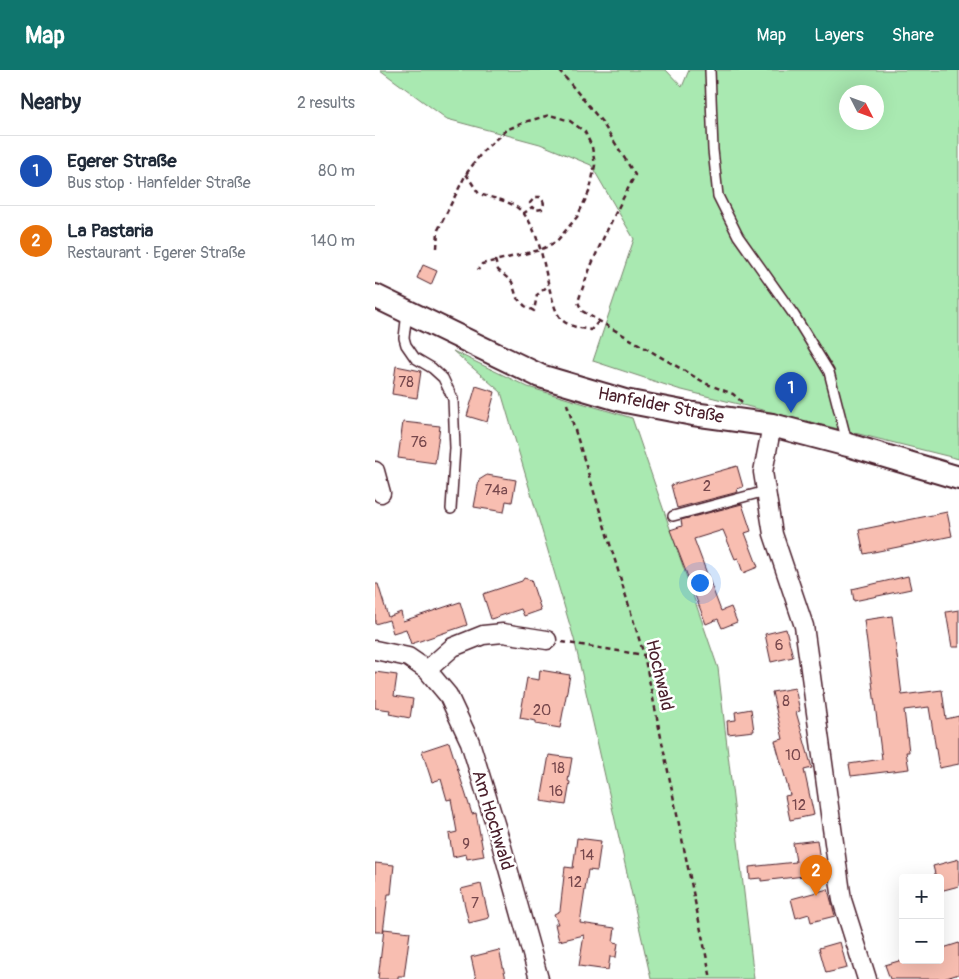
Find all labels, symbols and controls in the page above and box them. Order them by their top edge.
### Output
text: Map [25,21,65,50]
text: Map [757,24,786,47]
text: Layers [814,24,864,47]
text: Share [892,24,934,47]
north arrow [839,85,884,130]
text: Nearby [20,89,81,116]
text: 2 results [297,93,355,113]
text: Egerer Straße [67,149,177,173]
text: 1 [33,161,39,181]
text: 80 m [318,161,355,181]
text: Bus stop · Hanfelder Straße [67,173,251,193]
text: La Pastaria [67,219,153,243]
text: 2 [32,231,40,251]
text: 140 m [311,231,355,251]
text: Restaurant · Egerer Straße [67,243,245,263]
pin: 1 [775,372,807,413]
house number: 78 [398,373,414,392]
street label: Hanfelder Straße [596,382,726,429]
house number: 76 [411,433,427,452]
house number: 2 [703,477,711,496]
house number: 74a [484,481,508,500]
your location [687,570,713,596]
house number: 6 [775,636,783,655]
street label: Hochwald [640,637,679,713]
house number: 8 [782,692,790,711]
house number: 20 [533,701,551,720]
house number: 10 [785,746,801,765]
house number: 18 [551,759,565,778]
street label: Am Hochwald [466,767,519,873]
house number: 16 [549,782,563,801]
house number: 12 [792,796,806,815]
house number: 9 [462,835,470,854]
house number: 14 [580,846,595,865]
pin: 2 [800,855,832,896]
house number: 12 [568,873,582,892]
map controls [899,874,944,964]
button: + [899,874,944,919]
house number: 7 [471,894,479,913]
button: − [899,919,944,964]

